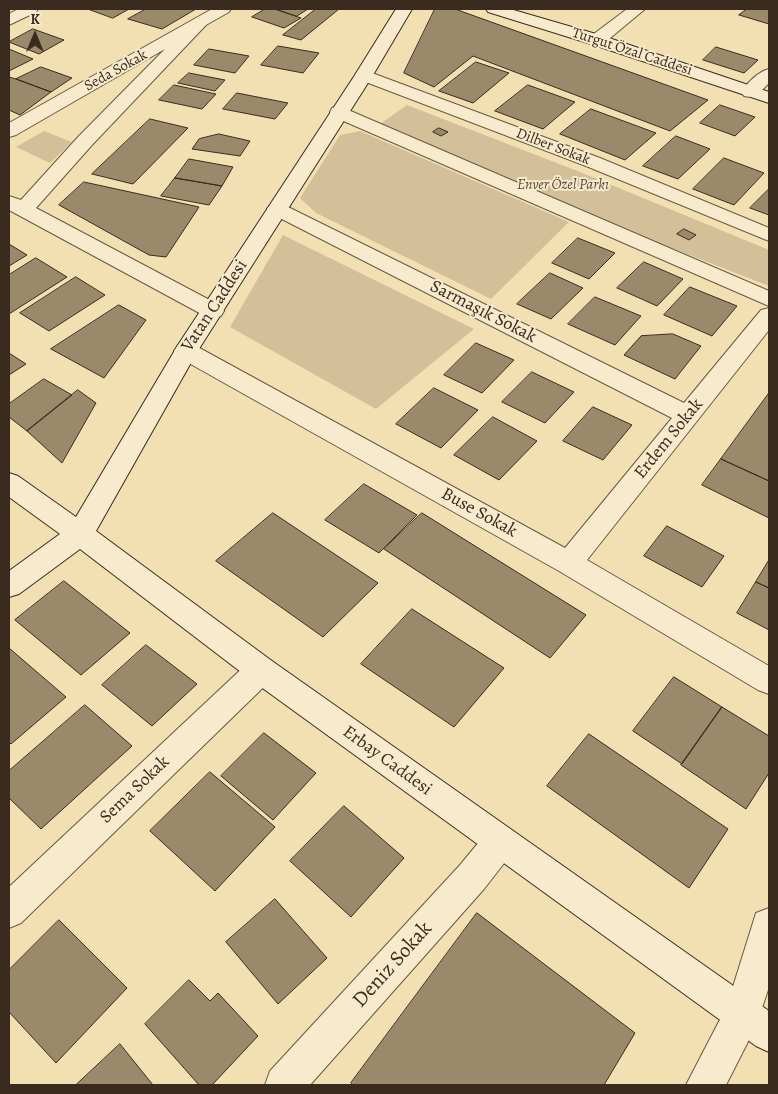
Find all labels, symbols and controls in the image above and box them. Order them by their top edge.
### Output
north arrow [10,10,60,60]
text: K [30,10,40,29]
street label: Turgut Özal Caddesi [570,24,694,80]
street label: Seda Sokak [81,46,151,96]
street label: Dilber Sokak [513,125,593,169]
park label: Enver Özel Parkı [517,176,609,194]
street label: Vatan Caddesi [177,256,253,356]
street label: Sarmaşık Sokak [426,276,540,348]
street label: Erdem Sokak [630,394,708,484]
street label: Buse Sokak [437,483,521,543]
street label: Erbay Caddesi [338,721,436,801]
street label: Sema Sokak [96,752,174,828]
street label: Deniz Sokak [348,917,438,1013]

